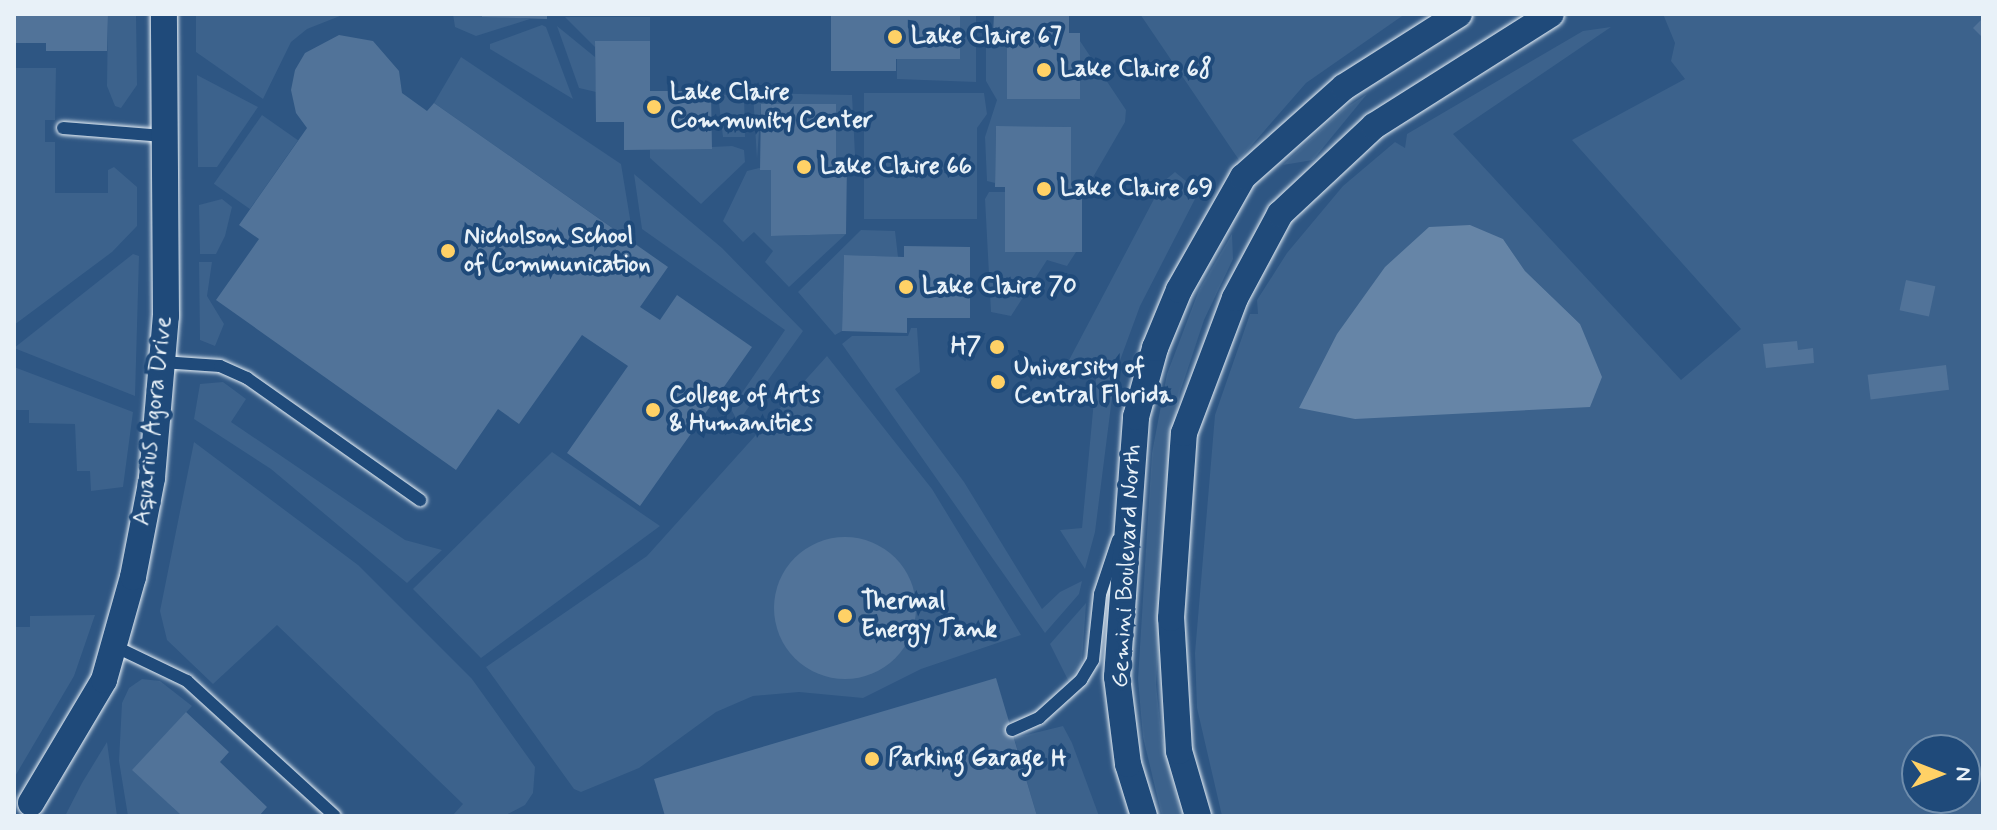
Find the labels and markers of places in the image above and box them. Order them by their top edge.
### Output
place label: Lake Claire 67 [911,23,1062,51]
marker: Lake Claire 67 [886,28,904,46]
place label: Lake Claire 68 [1060,56,1212,84]
marker: Lake Claire 68 [1035,61,1053,79]
place label: Lake Claire Community Center [670,79,873,135]
marker: Lake Claire Community Center [645,98,663,116]
place label: Lake Claire 66 [820,153,972,181]
marker: Lake Claire 66 [795,158,813,176]
place label: Lake Claire 69 [1060,175,1213,203]
marker: Lake Claire 69 [1035,180,1053,198]
place label: Nicholson School of Communication [464,223,654,279]
marker: Nicholson School of Communication [439,242,457,260]
place label: Lake Claire 70 [922,273,1077,301]
marker: Lake Claire 70 [897,278,915,296]
place label: H7 [951,333,981,361]
marker: H7 [988,338,1006,356]
place label: University of Central Florida [1014,354,1172,410]
marker: University of Central Florida [989,373,1007,391]
place label: College of Arts & Humanities [669,382,817,438]
marker: College of Arts & Humanities [644,401,662,419]
place label: Thermal Energy Tank [861,588,986,644]
marker: Thermal Energy Tank [836,607,854,625]
place label: Parking Garage H [888,745,1065,773]
marker: Parking Garage H [863,750,881,768]

